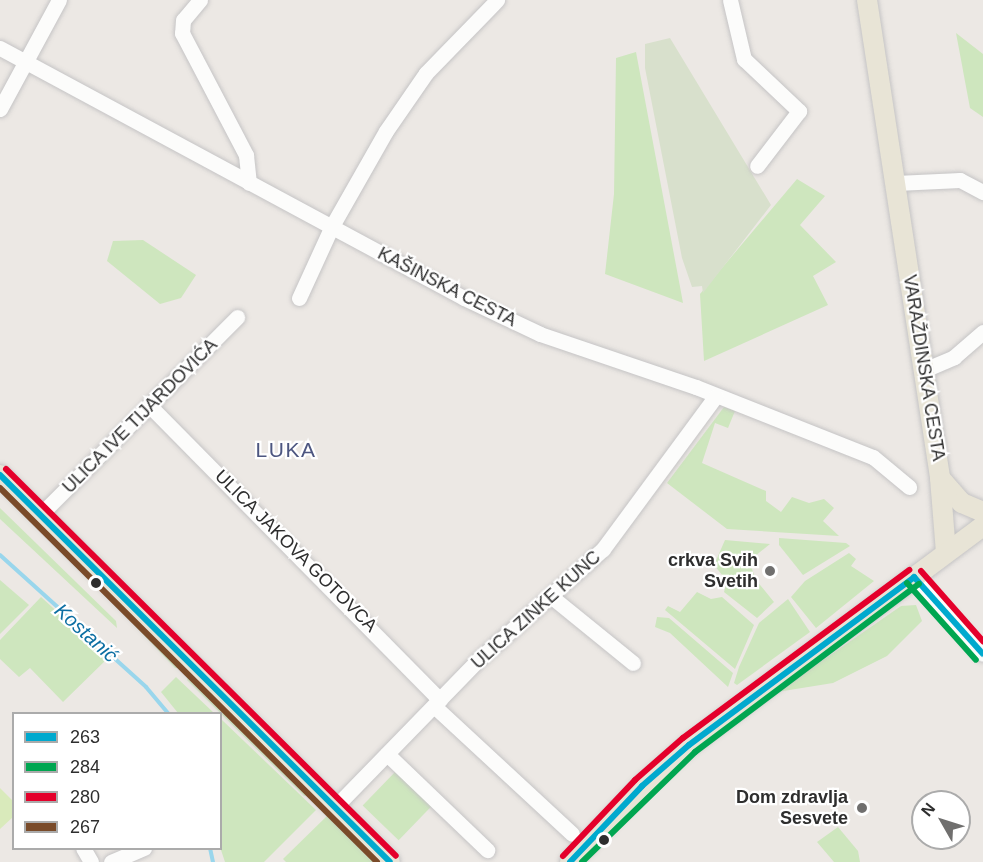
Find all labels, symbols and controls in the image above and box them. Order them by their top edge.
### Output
street label: KAŠINSKA CESTA [374,242,520,332]
street label: VARAŽDINSKA CESTA [899,273,949,463]
street label: ULICA IVE TIJARDOVIĆA [58,334,222,498]
district label: LUKA [256,437,316,463]
street label: ULICA JAKOVA GOTOVCA [210,465,382,637]
street label: ULICA ZINKE KUNC [467,546,605,674]
place label: crkva Svih Svetih [668,550,758,592]
marker: crkva Svih Svetih [763,564,777,578]
unlabelled marker [90,577,102,589]
water label: Kostanić [49,598,123,668]
legend [12,712,222,850]
text: 263 [70,727,100,747]
text: 284 [70,757,100,777]
text: 280 [70,787,100,807]
place label: Dom zdravlja Sesvete [736,787,848,830]
north arrow [911,790,971,850]
marker: Dom zdravlja Sesvete [853,799,871,817]
text: N [918,800,938,819]
text: 267 [70,817,100,837]
unlabelled marker [598,834,610,846]

